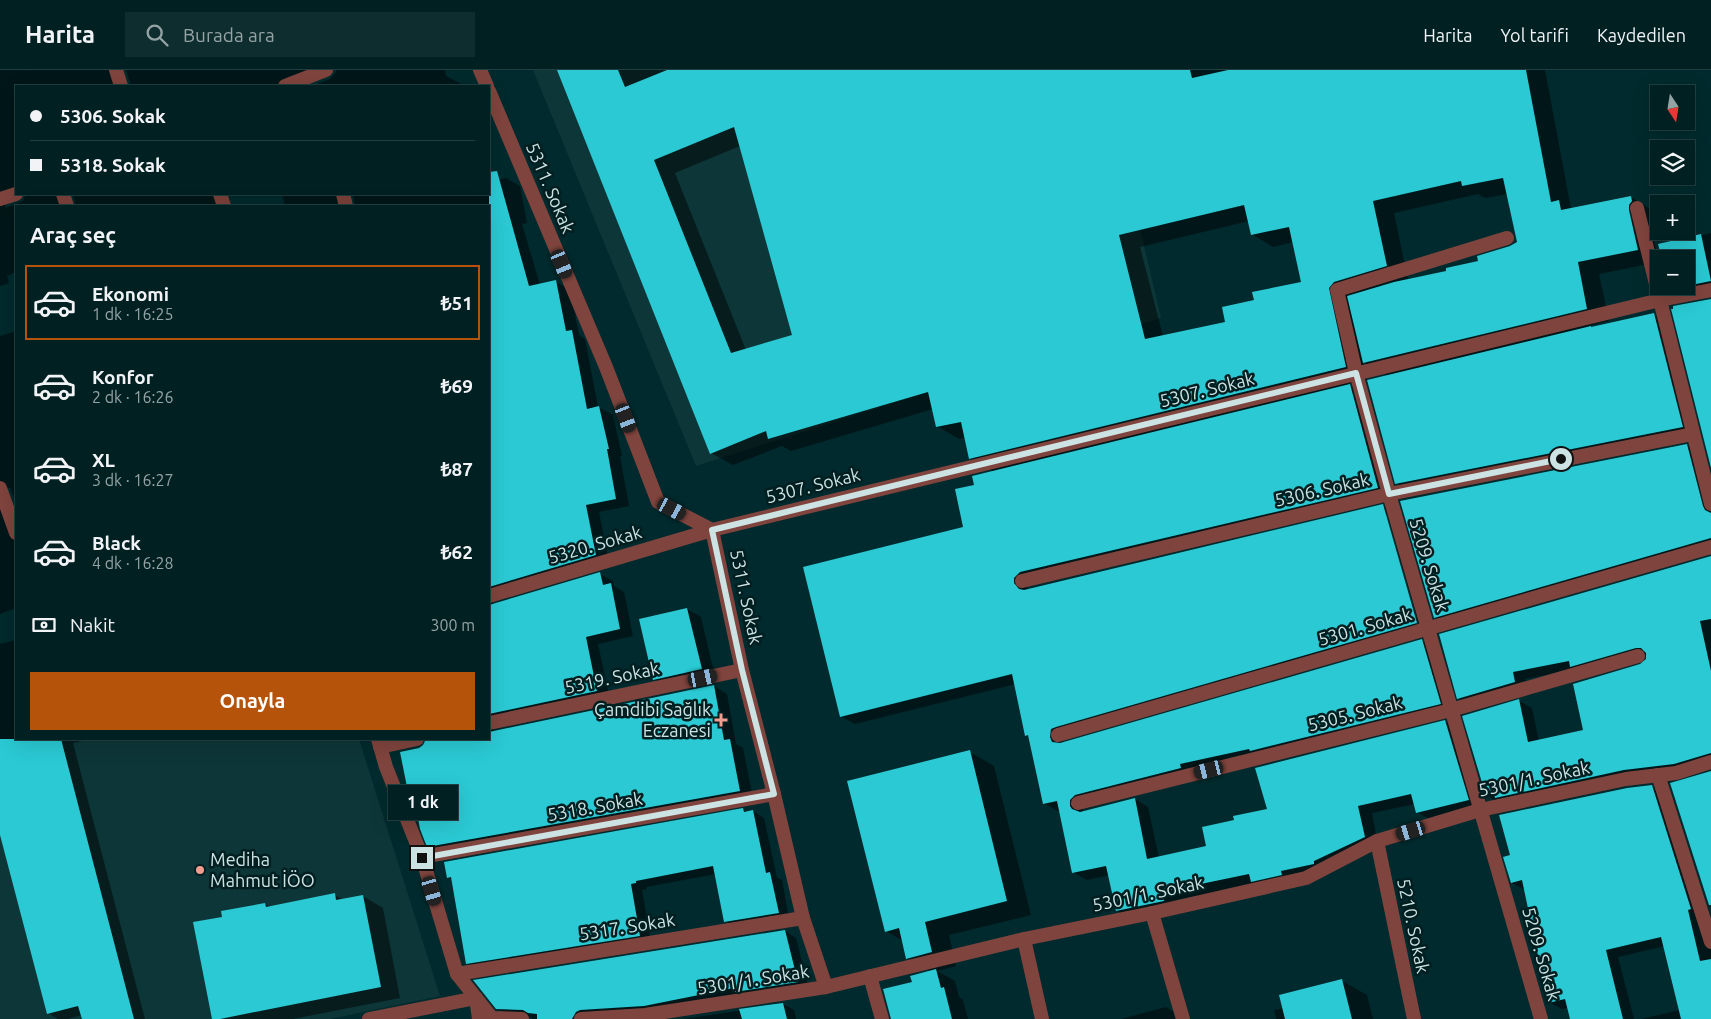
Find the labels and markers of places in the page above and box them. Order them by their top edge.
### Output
place label: Çamdibi Sağlık Eczanesi [594,699,711,740]
marker: Çamdibi Sağlık Eczanesi [715,714,727,726]
place label: Mediha Mahmut İÖO [210,849,315,890]
marker: Mediha Mahmut İÖO [194,864,206,876]

